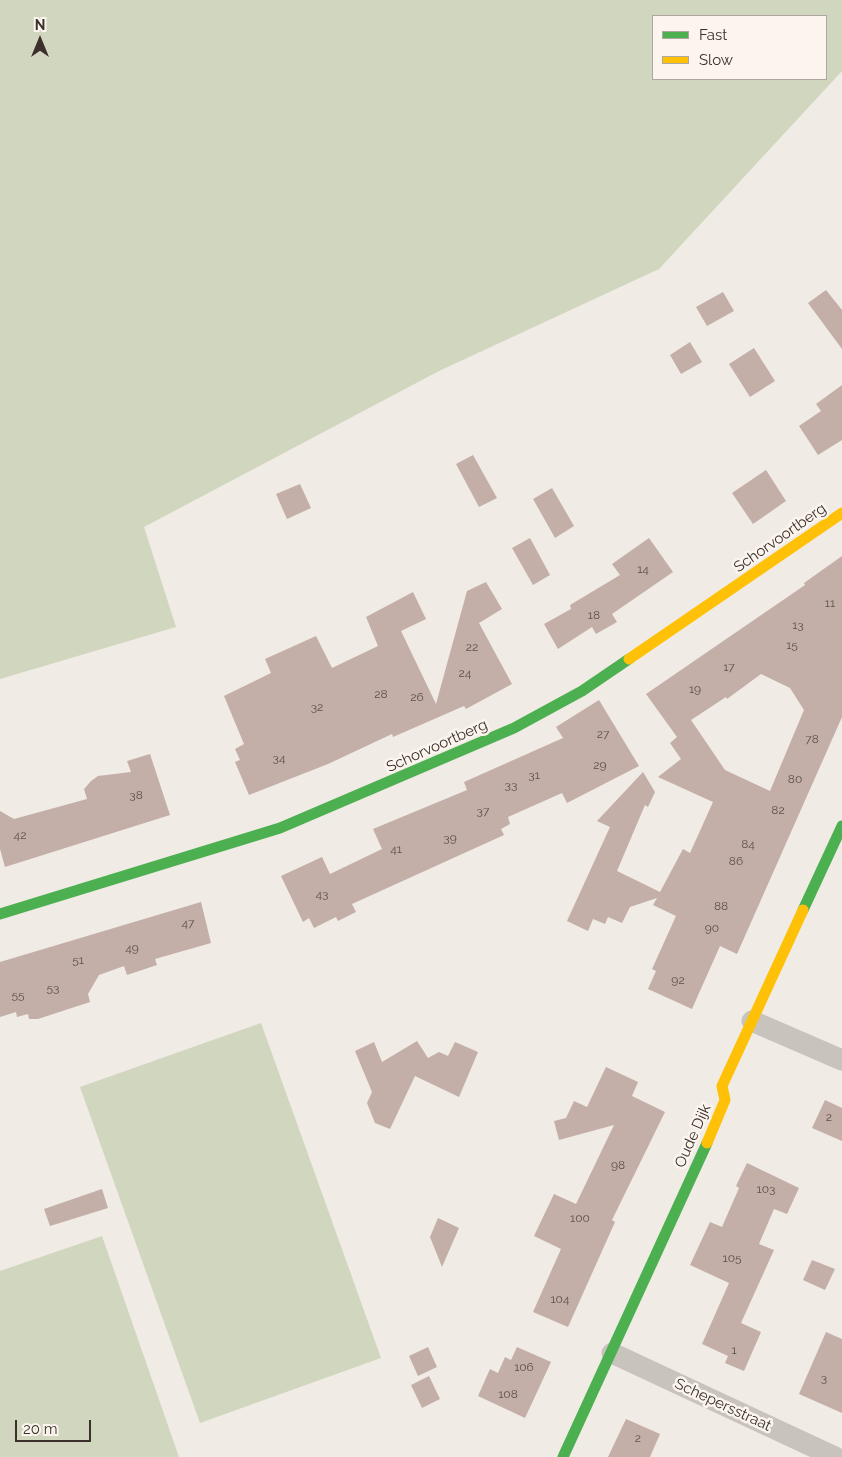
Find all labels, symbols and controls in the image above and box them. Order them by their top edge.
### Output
north arrow [15,15,65,65]
legend [652,15,827,80]
text: N [35,17,45,33]
text: Fast [699,26,727,44]
text: Slow [699,51,733,69]
street label: Schorvoortberg [730,500,830,576]
house number: 14 [637,562,649,576]
house number: 11 [825,596,835,610]
house number: 18 [588,608,600,622]
house number: 13 [792,618,804,632]
house number: 15 [786,638,798,652]
house number: 22 [466,640,478,654]
house number: 17 [723,660,735,674]
house number: 24 [459,666,471,680]
house number: 19 [689,682,701,696]
house number: 28 [374,687,388,701]
house number: 26 [410,690,424,704]
house number: 32 [311,700,323,714]
street label: Schorvoortberg [384,716,490,776]
house number: 27 [597,727,609,741]
house number: 78 [805,732,819,746]
house number: 34 [273,751,285,765]
house number: 29 [593,758,607,772]
house number: 31 [528,768,540,782]
house number: 80 [788,772,802,786]
house number: 33 [505,778,517,792]
house number: 38 [129,788,143,802]
house number: 82 [771,803,785,817]
house number: 37 [477,804,489,818]
house number: 42 [14,828,26,842]
house number: 39 [443,831,457,845]
house number: 84 [741,837,755,851]
house number: 41 [390,842,402,856]
house number: 86 [729,854,743,868]
house number: 43 [316,887,328,901]
house number: 88 [714,899,728,913]
house number: 47 [182,916,194,930]
house number: 90 [705,921,719,935]
house number: 49 [125,941,139,955]
house number: 51 [72,953,84,967]
house number: 92 [671,973,685,987]
house number: 53 [47,981,59,995]
house number: 55 [11,988,25,1002]
street label: Oude Dijk [671,1102,715,1170]
house number: 2 [826,1110,832,1124]
house number: 98 [611,1158,625,1172]
house number: 103 [757,1182,775,1196]
house number: 100 [570,1211,590,1225]
house number: 105 [722,1251,742,1265]
house number: 104 [550,1292,570,1306]
house number: 1 [731,1343,737,1357]
house number: 106 [514,1360,534,1374]
house number: 3 [821,1371,827,1385]
street label: Schepersstraat [672,1375,774,1435]
house number: 108 [498,1387,518,1401]
scale bar [18,1410,94,1442]
text: 20 m [23,1420,58,1438]
house number: 2 [635,1431,641,1445]

